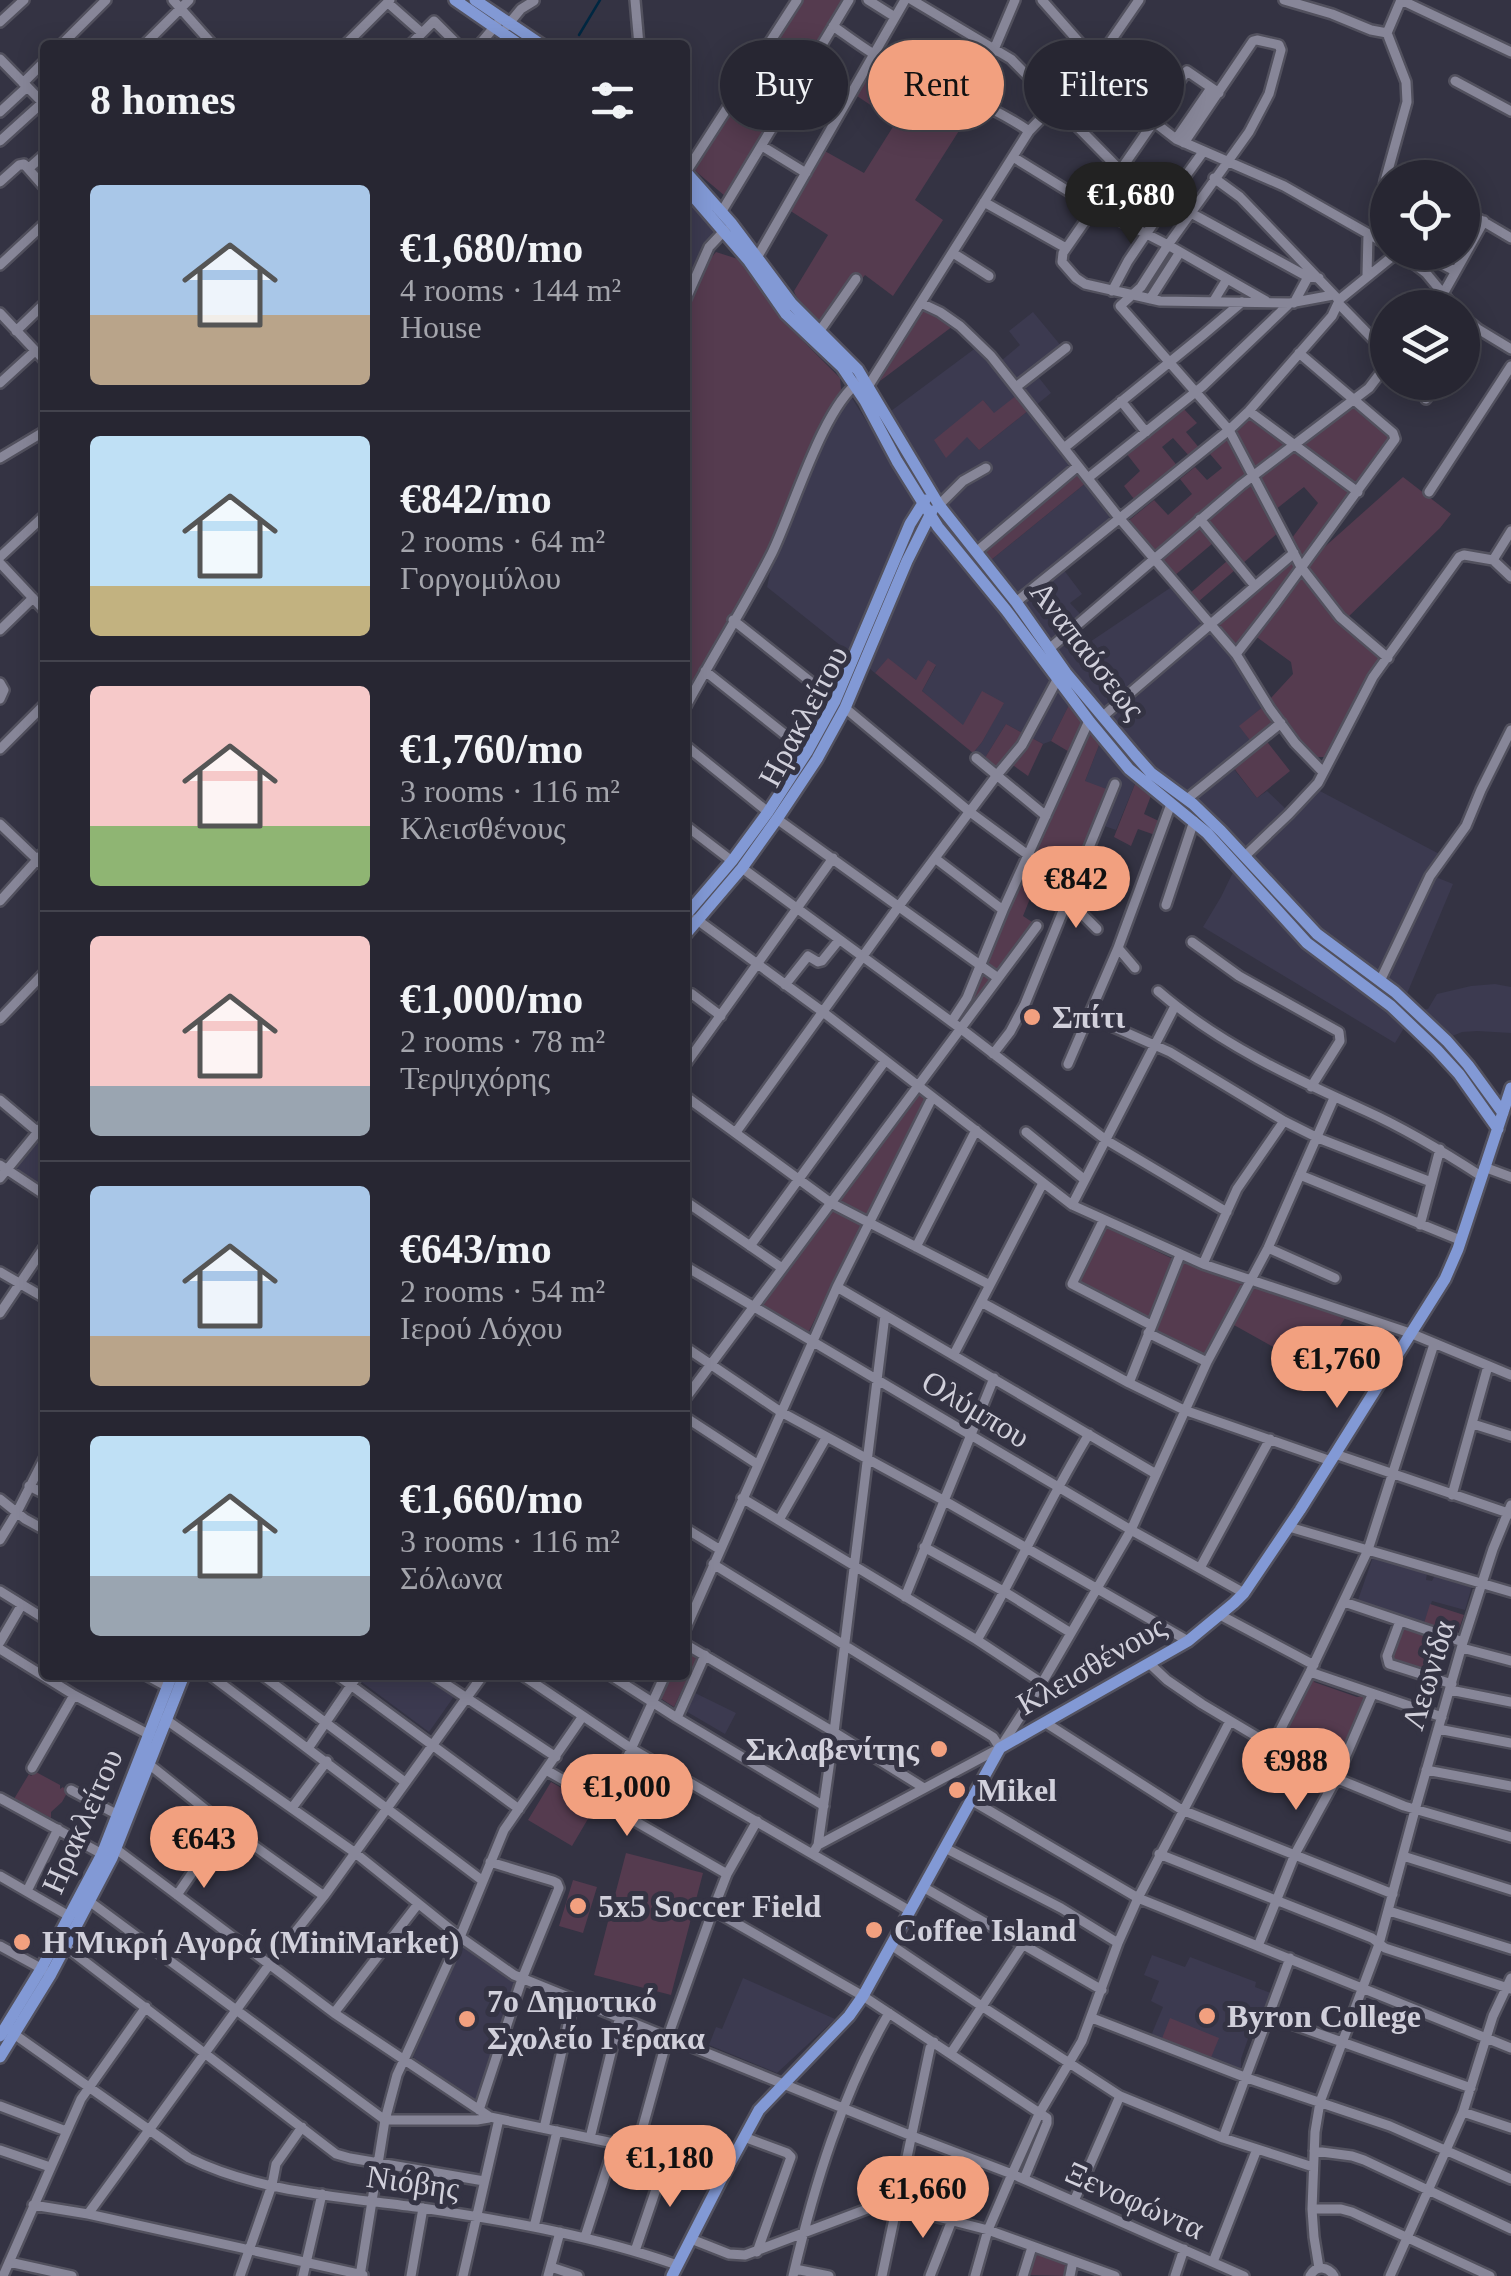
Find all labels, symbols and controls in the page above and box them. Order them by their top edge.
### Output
chip: Buy [720,40,848,130]
chip: Rent [868,40,1004,130]
chip: Filters [1024,40,1184,130]
icon: filters [585,73,640,128]
text: 8 homes [90,77,236,123]
map controls [1370,160,1480,400]
button: locate [1370,160,1480,270]
pin: €1,680 [1050,162,1212,247]
text: €1,680 [1087,176,1175,212]
icon: home [170,225,290,345]
text: €1,680/mo [400,225,583,271]
text: 4 rooms · 144 m² [400,272,621,308]
button: layers [1370,290,1480,400]
text: House [400,309,482,345]
icon: home [170,476,290,596]
text: €842/mo [400,476,552,522]
text: 2 rooms · 64 m² [400,523,605,559]
text: Γοργομύλου [400,560,561,596]
street label: Αναπαύσεως [1023,574,1153,726]
street label: Ηρακλείτου [751,639,855,793]
icon: home [170,726,290,846]
text: €1,760/mo [400,726,583,772]
text: 3 rooms · 116 m² [400,773,620,809]
text: Κλεισθένους [400,810,566,846]
pin: €842 [1017,846,1135,931]
text: €842 [1044,860,1108,896]
icon: home [170,976,290,1096]
text: €1,000/mo [400,976,583,1022]
place label: Σπίτι [1052,999,1125,1035]
marker: Σπίτι [1021,1006,1043,1028]
text: 2 rooms · 78 m² [400,1023,605,1059]
text: Τερψιχόρης [400,1060,550,1096]
icon: home [170,1226,290,1346]
text: €643/mo [400,1226,552,1272]
text: 2 rooms · 54 m² [400,1273,605,1309]
text: Ιερού Λόχου [400,1310,563,1346]
pin: €1,760 [1256,1326,1418,1411]
text: €1,760 [1293,1340,1381,1376]
street label: Ολύμπου [916,1363,1036,1455]
icon: home [170,1476,290,1596]
text: €1,660/mo [400,1476,583,1522]
text: 3 rooms · 116 m² [400,1523,620,1559]
text: Σόλωνα [400,1560,502,1596]
street label: Κλεισθένους [1010,1608,1172,1722]
street label: Λεωνίδα [1394,1616,1462,1734]
pin: €988 [1237,1728,1355,1813]
place label: Σκλαβενίτης [746,1731,920,1767]
marker: Σκλαβενίτης [928,1738,950,1760]
text: €988 [1264,1742,1328,1778]
street label: Ηρακλείτου [34,1743,130,1899]
pin: €1,000 [546,1754,708,1839]
text: €1,000 [583,1768,671,1804]
place label: Mikel [977,1772,1057,1808]
marker: Mikel [946,1779,968,1801]
pin: €643 [145,1806,263,1891]
text: €643 [172,1820,236,1856]
place label: 5x5 Soccer Field [598,1888,822,1924]
marker: 5x5 Soccer Field [567,1895,589,1917]
place label: Coffee Island [894,1912,1076,1948]
marker: Coffee Island [863,1919,885,1941]
place label: Η Μικρή Αγορά (MiniMarket) [42,1924,460,1960]
marker: Η Μικρή Αγορά (MiniMarket) [11,1931,33,1953]
place label: 7o Δημοτικό Σχολείο Γέρακα [487,1983,705,2056]
place label: Byron College [1227,1998,1421,2034]
marker: Byron College [1196,2005,1218,2027]
marker: 7o Δημοτικό Σχολείο Γέρακα [456,2008,478,2030]
pin: €1,180 [589,2125,751,2210]
text: €1,180 [626,2139,714,2175]
street label: Ξενοφώντα [1060,2153,1210,2247]
pin: €1,660 [842,2156,1004,2241]
street label: Νιόβης [364,2158,462,2206]
text: €1,660 [879,2170,967,2206]

